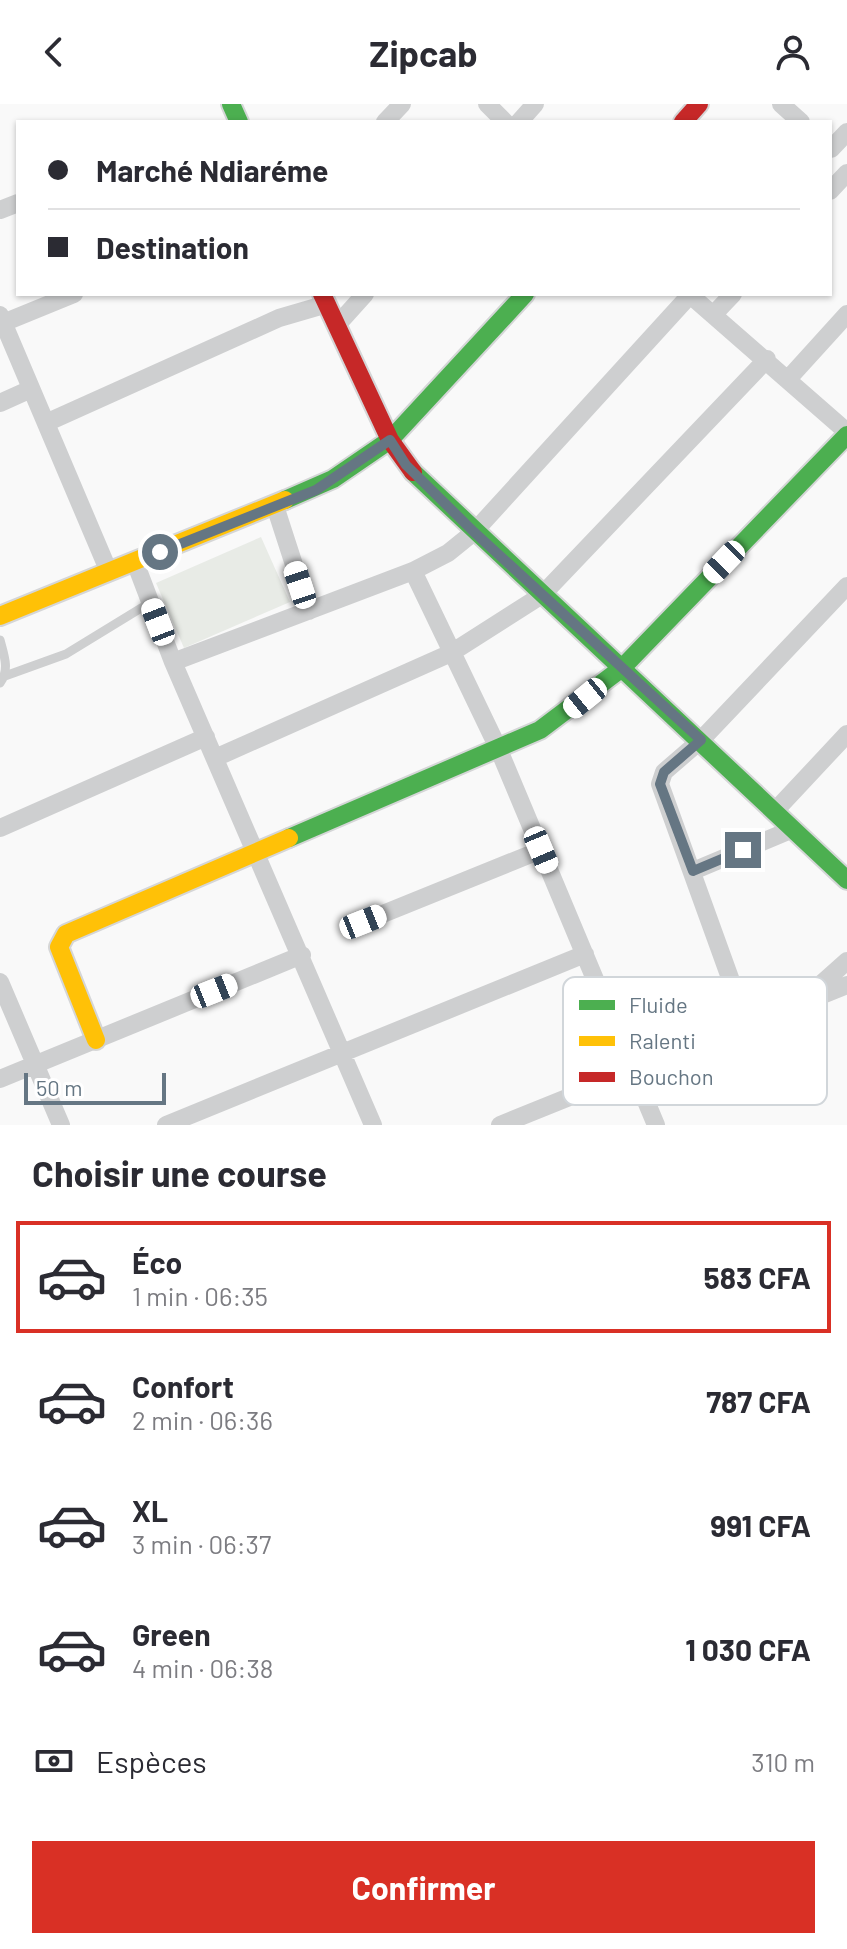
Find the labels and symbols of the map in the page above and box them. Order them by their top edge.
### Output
route start [142,534,178,570]
car [699,536,749,588]
car [281,558,319,612]
car [138,595,178,649]
car [559,674,611,722]
car [521,823,561,877]
route end [725,832,761,868]
car [336,902,390,942]
car [187,971,241,1011]
legend [563,977,827,1105]
text: Fluide [629,991,688,1017]
text: Ralenti [629,1027,696,1053]
text: Bouchon [629,1063,714,1089]
scale bar [24,1069,166,1105]

